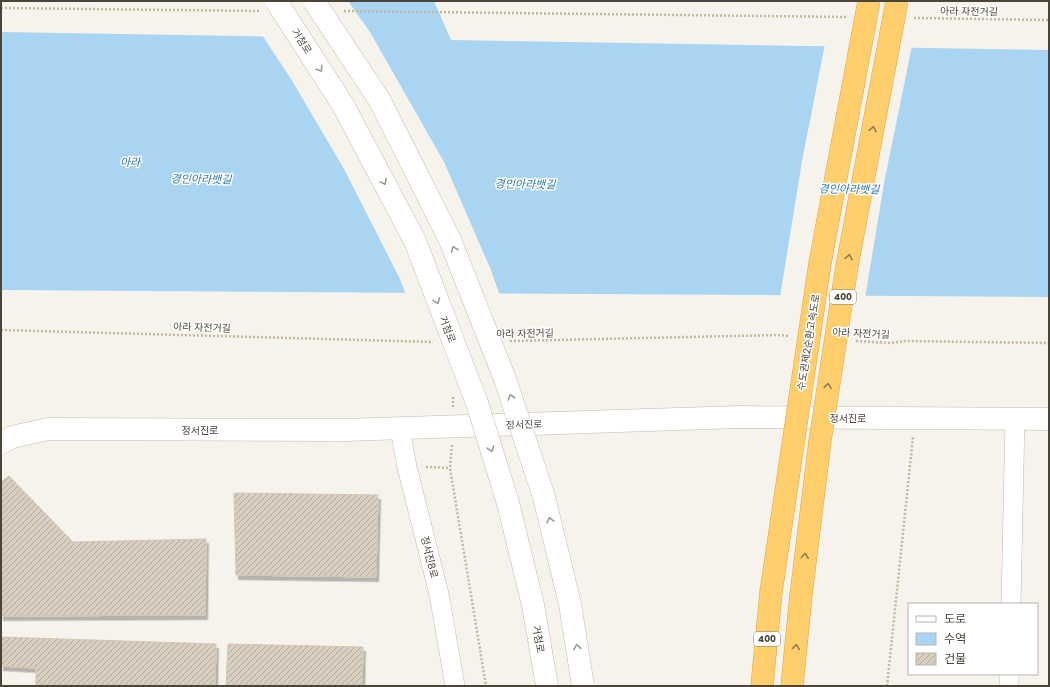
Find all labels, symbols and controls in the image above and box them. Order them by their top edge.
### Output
street label: 아라 자전거길 [940,3,998,20]
street label: 거첨로 [288,26,315,57]
one-way arrow [316,65,323,72]
one-way arrow [868,126,877,133]
water label: 아라 [120,154,142,170]
water label: 경인아라뱃길 [170,170,232,188]
water label: 경인아라뱃길 [494,175,556,193]
one-way arrow [379,178,387,186]
water label: 경인아라뱃길 [818,180,880,198]
one-way arrow [451,246,459,254]
one-way arrow [844,254,853,260]
road number: 400 [830,290,856,304]
street label: 수도권제2순환고속도로 [793,293,824,392]
one-way arrow [433,297,441,304]
street label: 거첨로 [436,314,459,345]
street label: 아라 자전거길 [173,319,231,336]
street label: 아라 자전거길 [832,324,890,343]
street label: 아라 자전거길 [496,325,554,342]
one-way arrow [824,382,832,389]
one-way arrow [507,393,516,400]
street label: 정서진로 [830,411,866,426]
street label: 정서진로 [505,416,543,433]
street label: 정서진로 [182,423,218,438]
one-way arrow [486,445,495,452]
one-way arrow [546,517,555,524]
street label: 정서진8로 [417,534,442,580]
one-way arrow [801,553,810,559]
legend [908,603,1038,675]
text: 도로 [944,610,966,627]
street label: 거첨로 [529,624,548,654]
text: 수역 [944,630,966,647]
road number: 400 [754,632,780,646]
one-way arrow [573,644,582,651]
one-way arrow [791,644,800,650]
text: 건물 [944,650,966,667]

